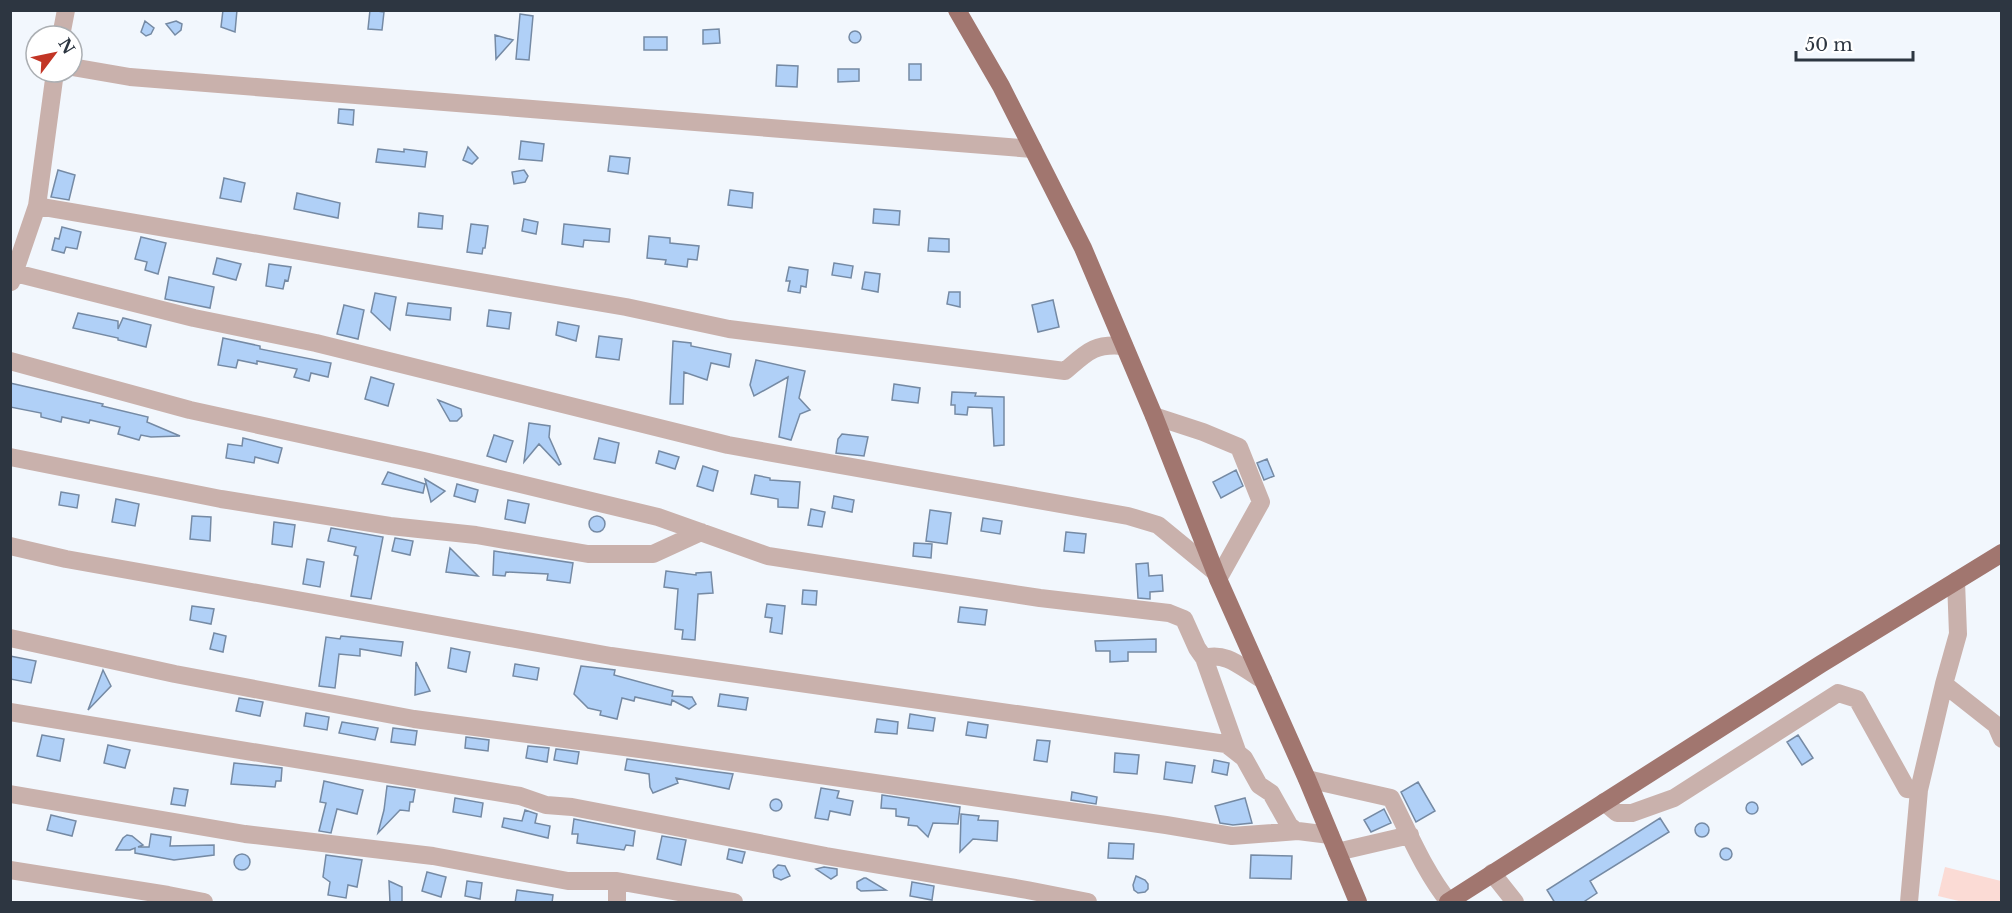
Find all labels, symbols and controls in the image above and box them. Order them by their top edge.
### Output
north arrow [24,24,84,84]
scale bar [1796,24,1913,62]
text: N [54,34,79,58]
text: 50 m [1805,34,1853,56]

